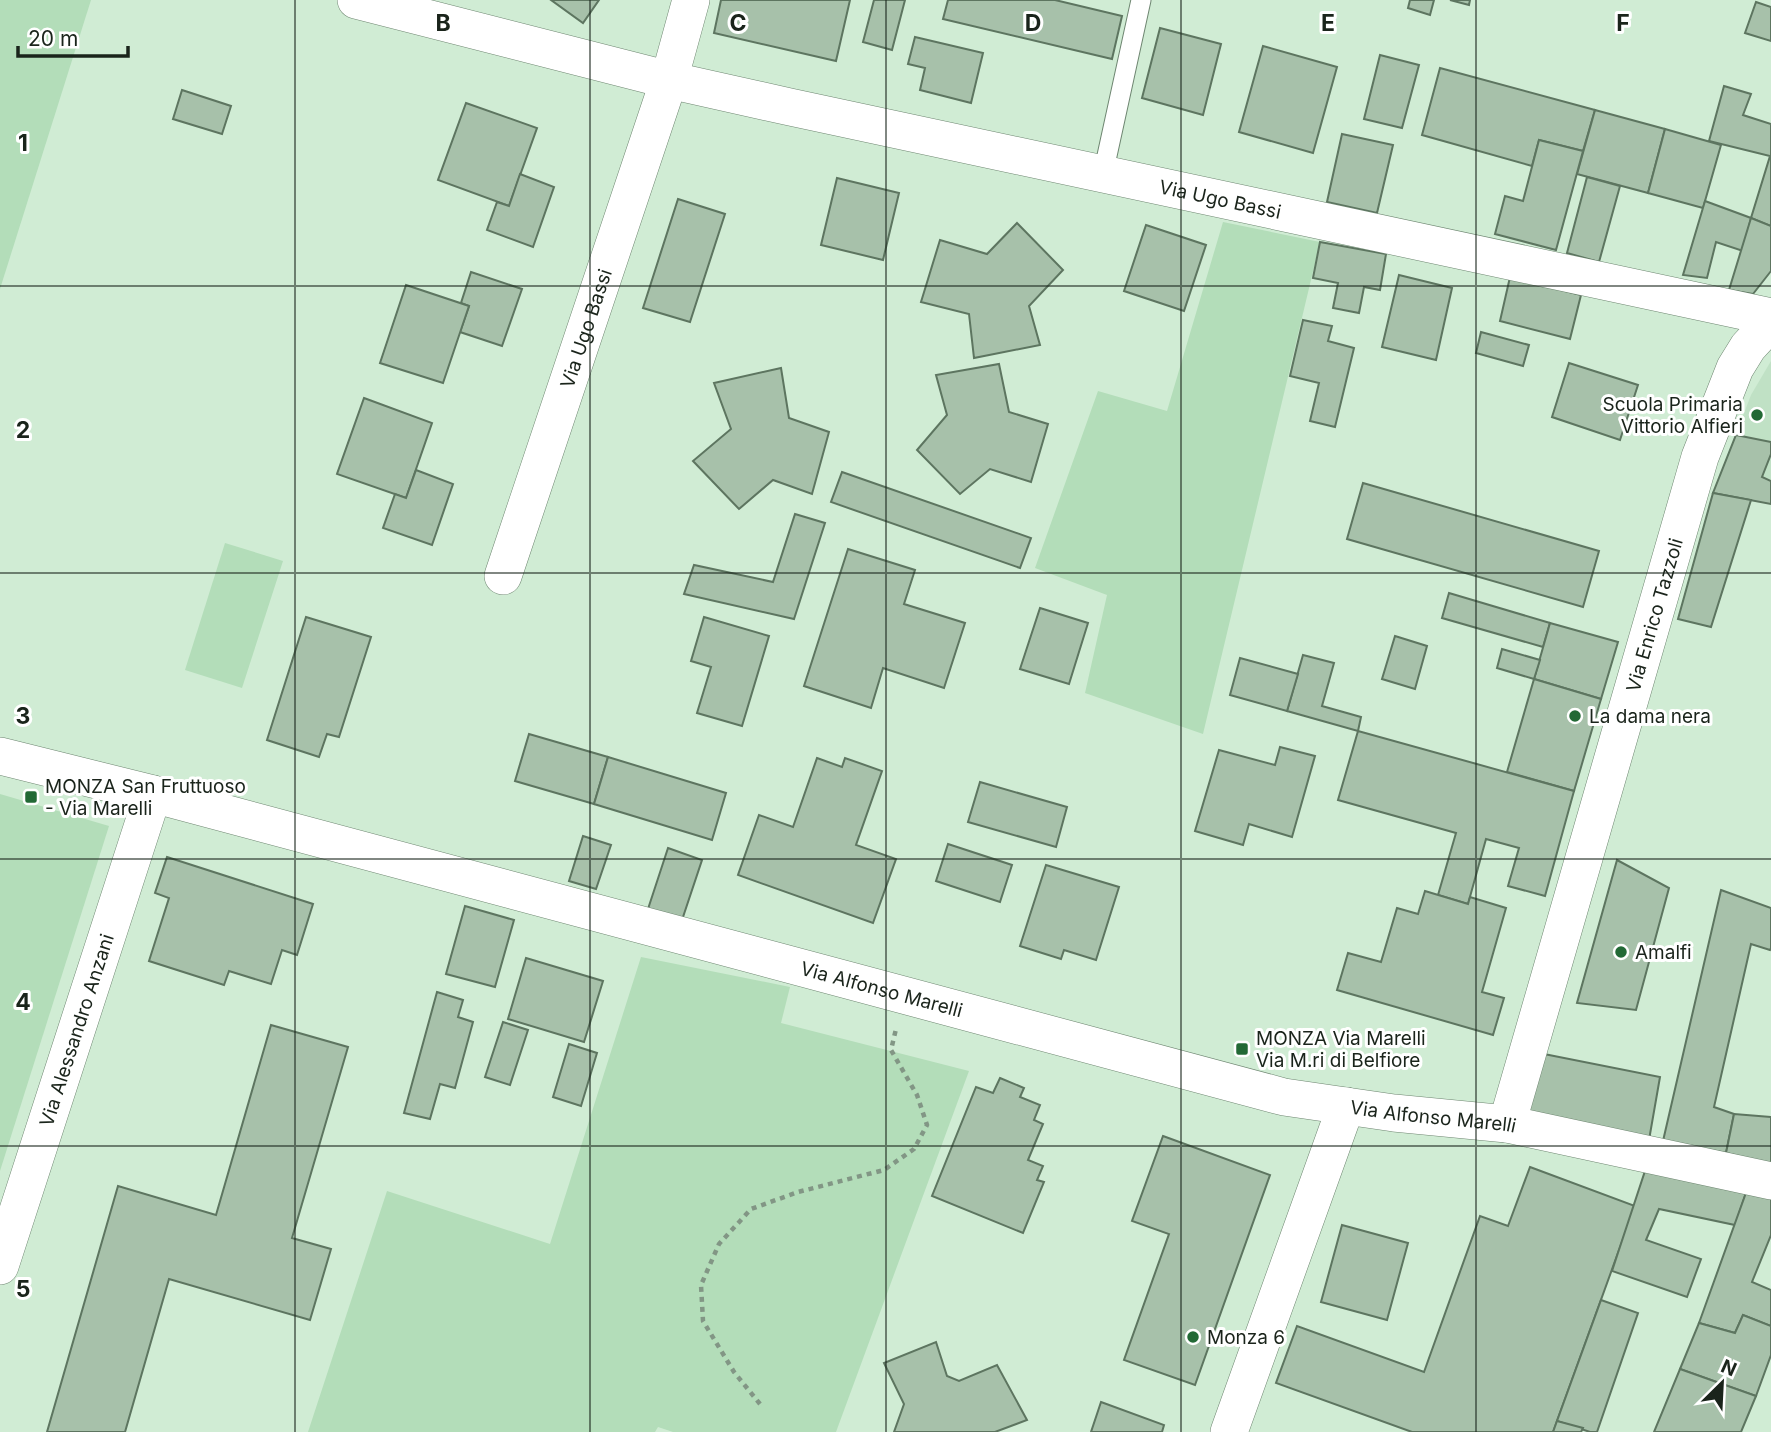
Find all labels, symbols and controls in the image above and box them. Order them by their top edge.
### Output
text: B [435,9,451,37]
text: C [729,9,747,37]
text: D [1025,9,1041,37]
text: E [1321,9,1335,37]
text: F [1616,9,1630,37]
scale bar [18,14,128,58]
text: 20 m [28,26,78,51]
text: 1 [18,129,28,157]
street label: Via Ugo Bassi [1157,175,1283,224]
street label: Via Ugo Bassi [556,266,617,391]
place label: Scuola Primaria Vittorio Alfieri [1602,393,1743,438]
marker: Scuola Primaria Vittorio Alfieri [1749,407,1765,423]
text: 2 [16,416,30,444]
street label: Via Enrico Tazzoli [1622,535,1688,695]
text: 3 [16,702,30,730]
place label: La dama nera [1589,705,1711,728]
marker: La dama nera [1567,708,1583,724]
place label: MONZA San Fruttuoso - Via Marelli [45,775,246,820]
marker: MONZA San Fruttuoso - Via Marelli [23,789,39,805]
street label: Via Alessandro Anzani [35,931,119,1129]
place label: Amalfi [1635,941,1692,964]
marker: Amalfi [1613,944,1629,960]
street label: Via Alfonso Marelli [798,957,965,1022]
text: 4 [15,988,31,1016]
place label: MONZA Via Marelli Via M.ri di Belfiore [1256,1027,1426,1072]
marker: MONZA Via Marelli Via M.ri di Belfiore [1234,1041,1250,1057]
street label: Via Alfonso Marelli [1349,1096,1518,1138]
text: 5 [16,1275,30,1303]
place label: Monza 6 [1207,1326,1285,1349]
marker: Monza 6 [1185,1329,1201,1345]
north arrow [1687,1348,1757,1418]
text: N [1717,1354,1740,1381]

